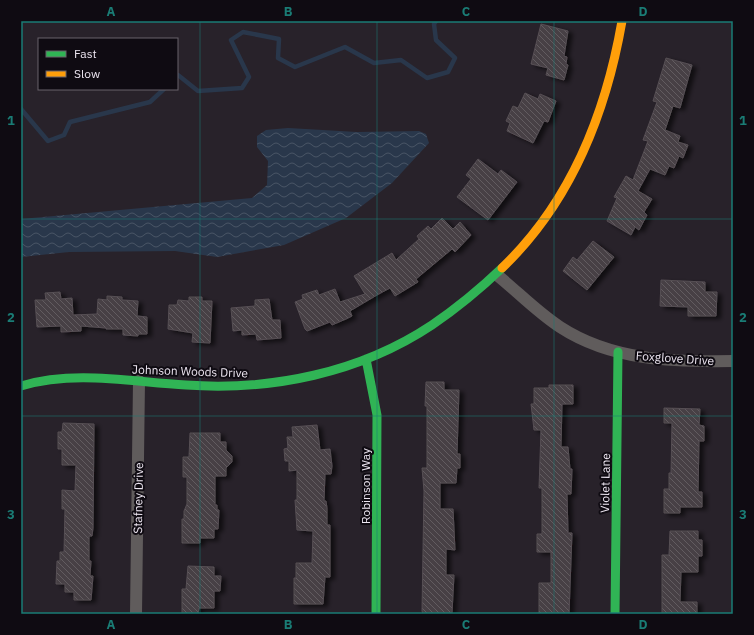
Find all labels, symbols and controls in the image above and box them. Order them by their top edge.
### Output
text: A [107,3,116,20]
text: B [284,3,293,20]
text: C [462,3,471,20]
text: D [638,3,648,20]
legend [38,38,178,90]
text: Fast [74,46,97,61]
text: Slow [74,66,100,81]
text: 1 [7,112,15,129]
text: 1 [739,112,747,129]
text: 2 [7,309,15,326]
text: 2 [739,309,747,326]
street label: Foxglove Drive [635,348,715,368]
street label: Johnson Woods Drive [132,361,249,381]
street label: Robinson Way [358,448,373,524]
street label: Violet Lane [597,453,613,513]
street label: Stafney Drive [130,462,146,534]
text: 3 [7,506,15,523]
text: 3 [739,506,747,523]
text: A [107,616,116,633]
text: B [284,616,293,633]
text: C [462,616,471,633]
text: D [638,616,648,633]

